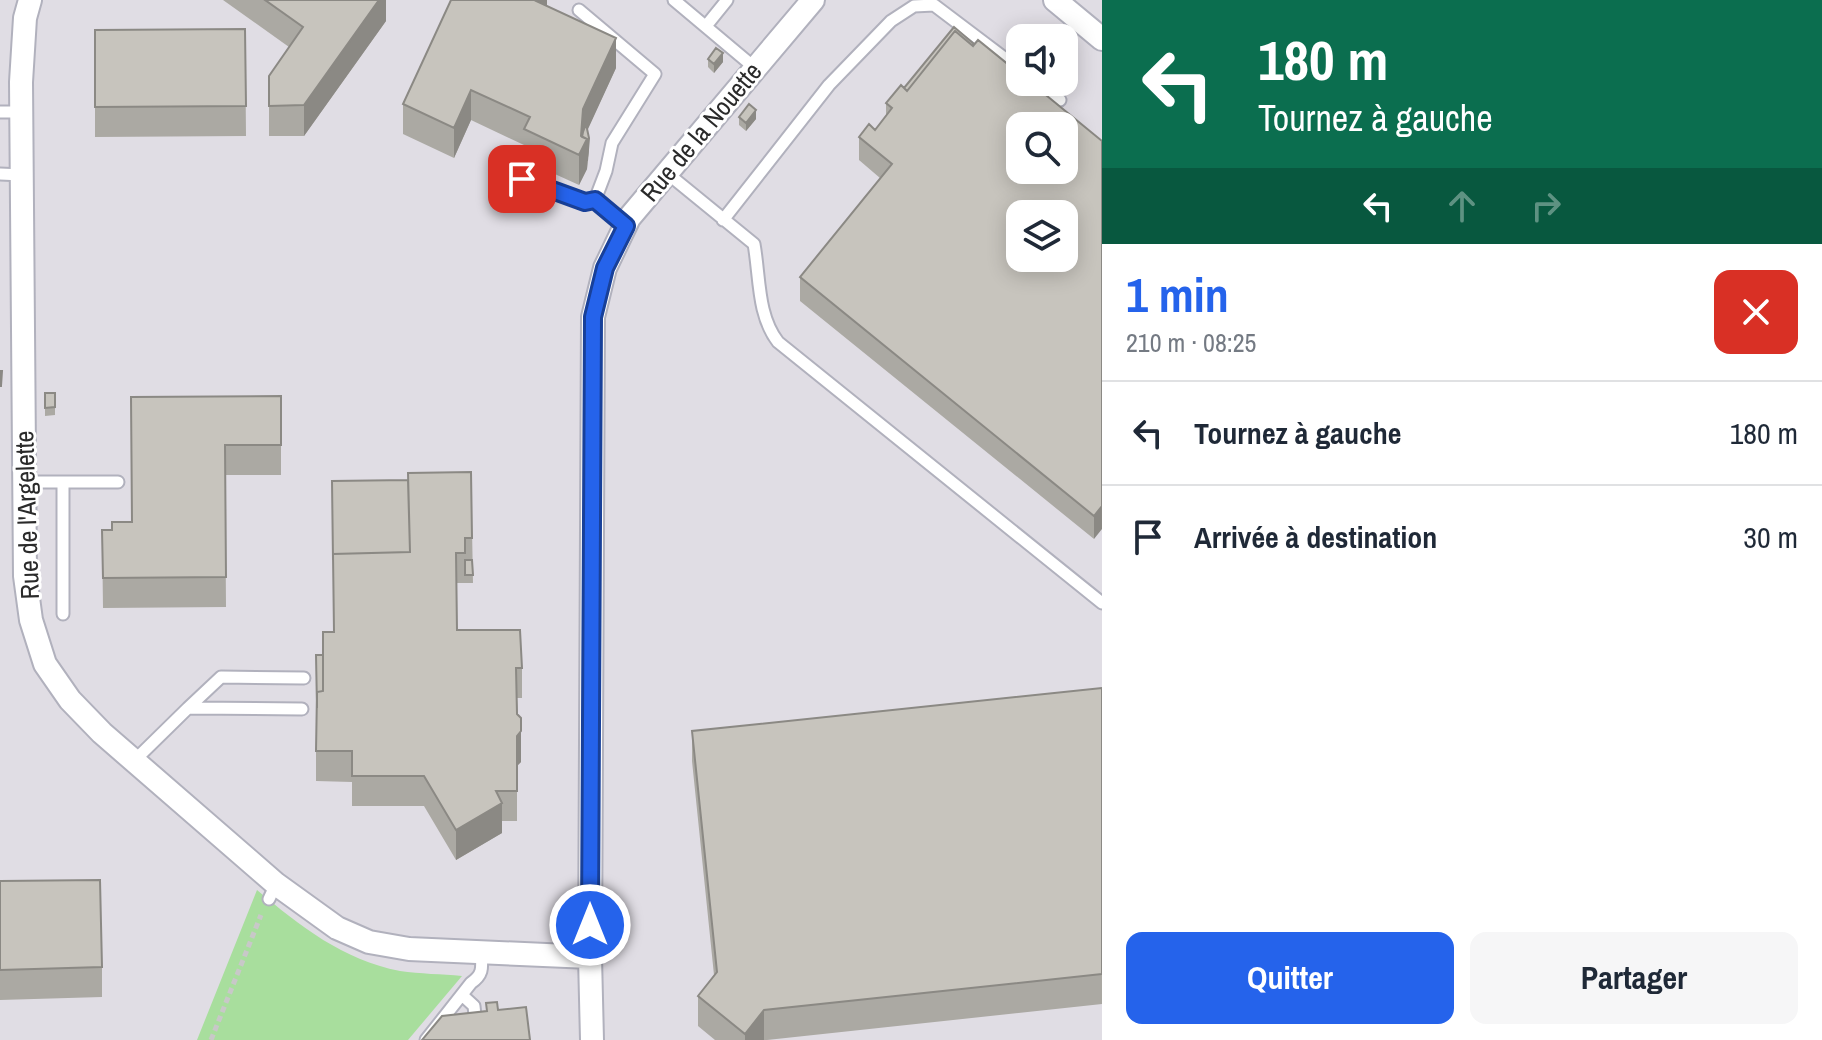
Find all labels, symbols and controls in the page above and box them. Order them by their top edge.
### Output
text: 180 m [1258,22,1388,97]
map controls [1006,24,1078,272]
button: sound [1006,24,1078,96]
icon: left [1126,32,1230,136]
street label: Rue de la Nouette [632,55,769,209]
text: Tournez à gauche [1258,94,1493,142]
button: search [1006,112,1078,184]
pin [488,145,556,213]
icon: arrive [500,157,544,201]
icon: left [1356,184,1400,228]
icon: ahead [1440,184,1484,228]
icon: right [1524,184,1568,228]
button: layers [1006,200,1078,272]
text: 1 min [1126,262,1229,327]
button: close [1714,270,1798,354]
text: 210 m · 08:25 [1126,325,1256,360]
icon: left [1126,411,1170,455]
text: Tournez à gauche [1194,413,1401,453]
text: 180 m [1730,413,1798,453]
street label: Rue de l'Argelette [6,430,47,600]
icon: arrive [1126,515,1170,559]
text: Arrivée à destination [1194,517,1437,557]
text: 30 m [1743,517,1798,557]
position arrow [548,883,632,967]
button: Quitter [1126,932,1454,1024]
button: Partager [1470,932,1798,1024]

